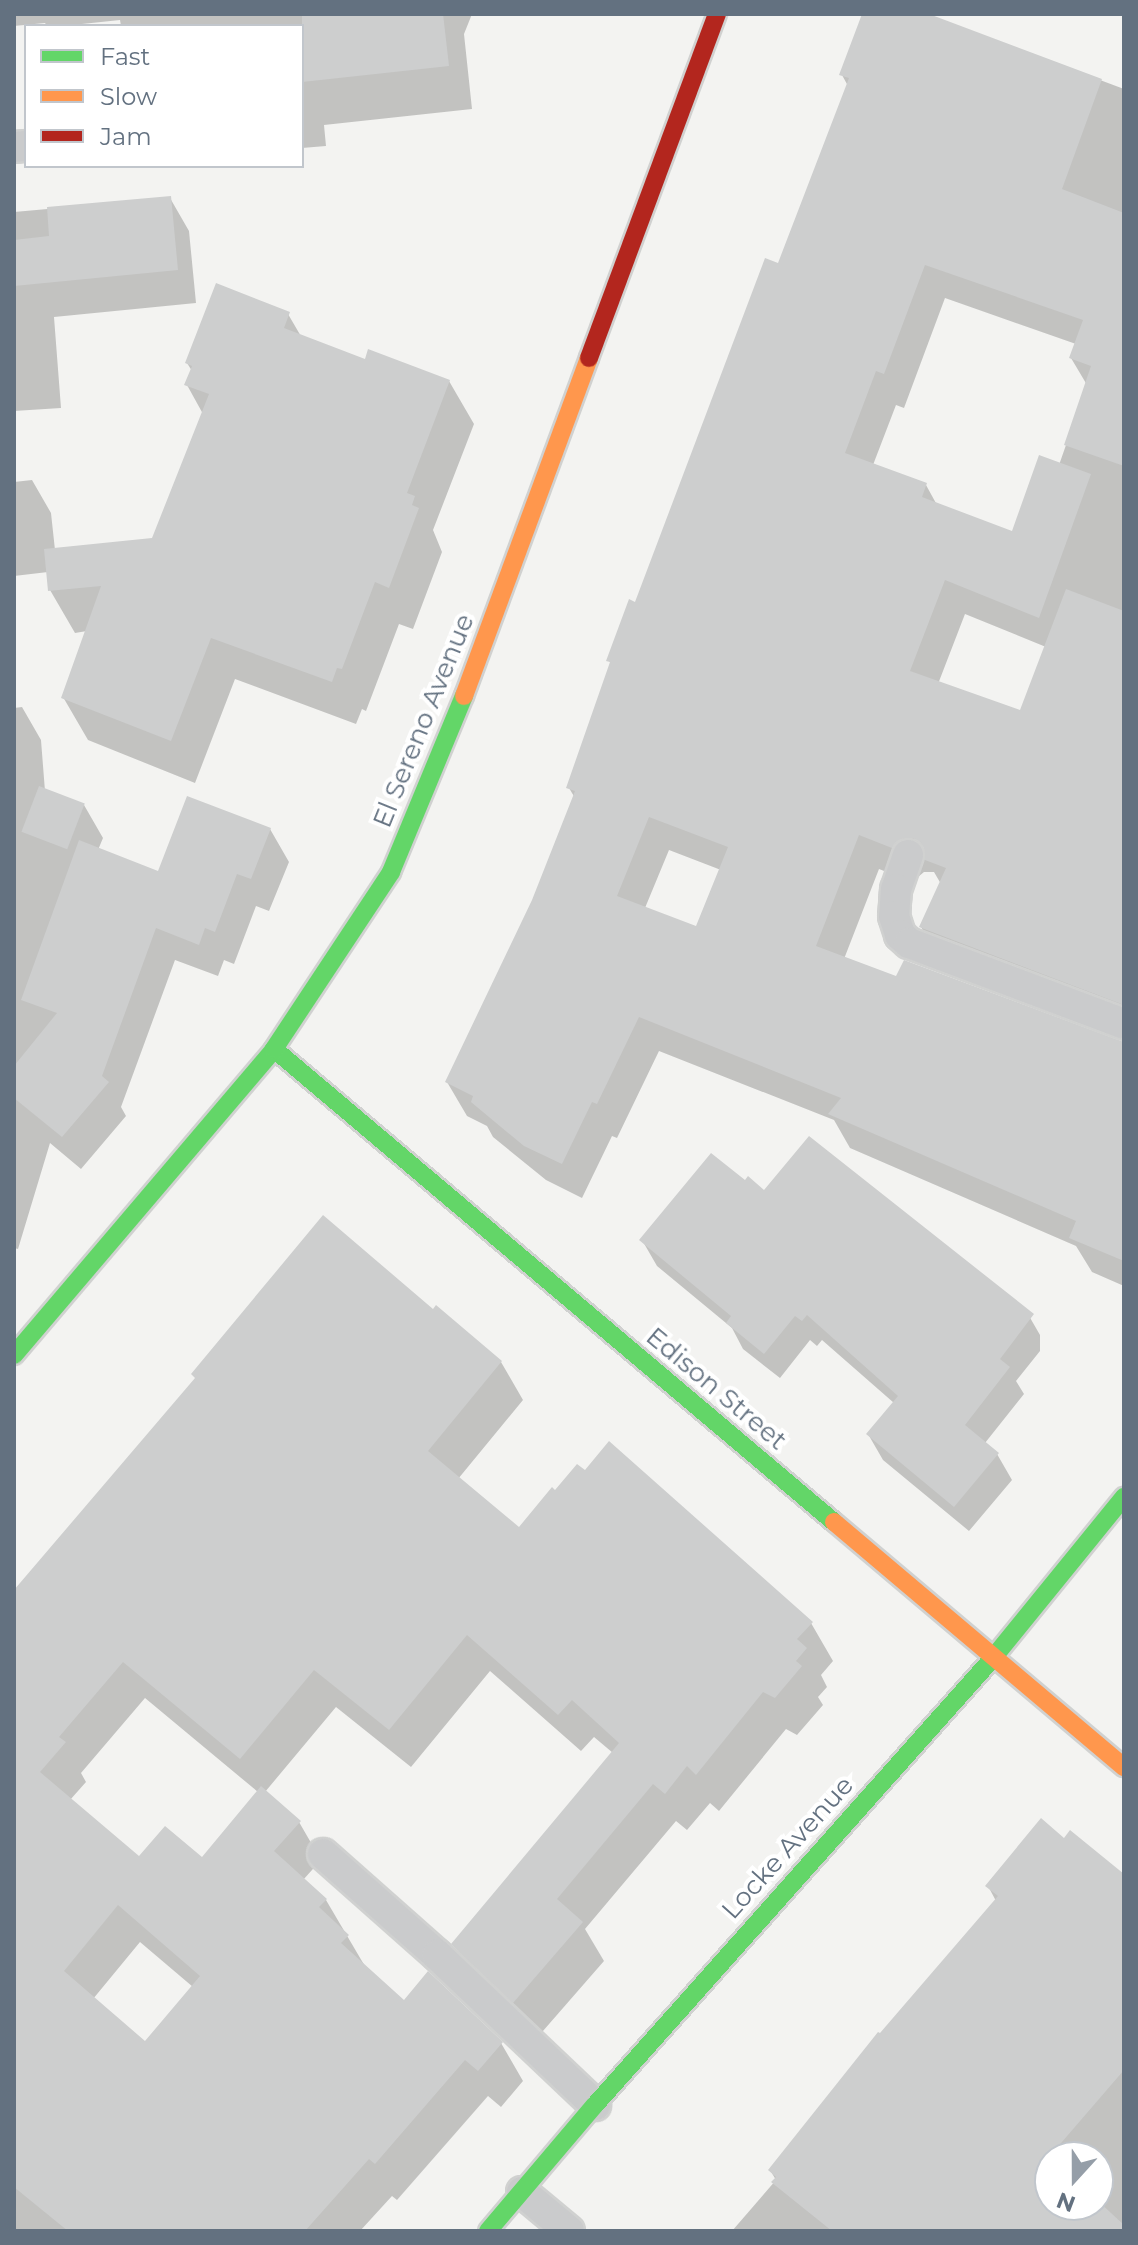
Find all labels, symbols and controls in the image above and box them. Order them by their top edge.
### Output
legend [24,24,304,168]
text: Fast [100,42,150,71]
text: Slow [100,82,157,111]
text: Jam [100,122,152,151]
street label: El Sereno Avenue [367,610,481,832]
street label: Edison Street [639,1321,793,1457]
street label: Locke Avenue [716,1770,860,1926]
north arrow [1034,2141,1114,2221]
text: N [1053,2186,1079,2218]

